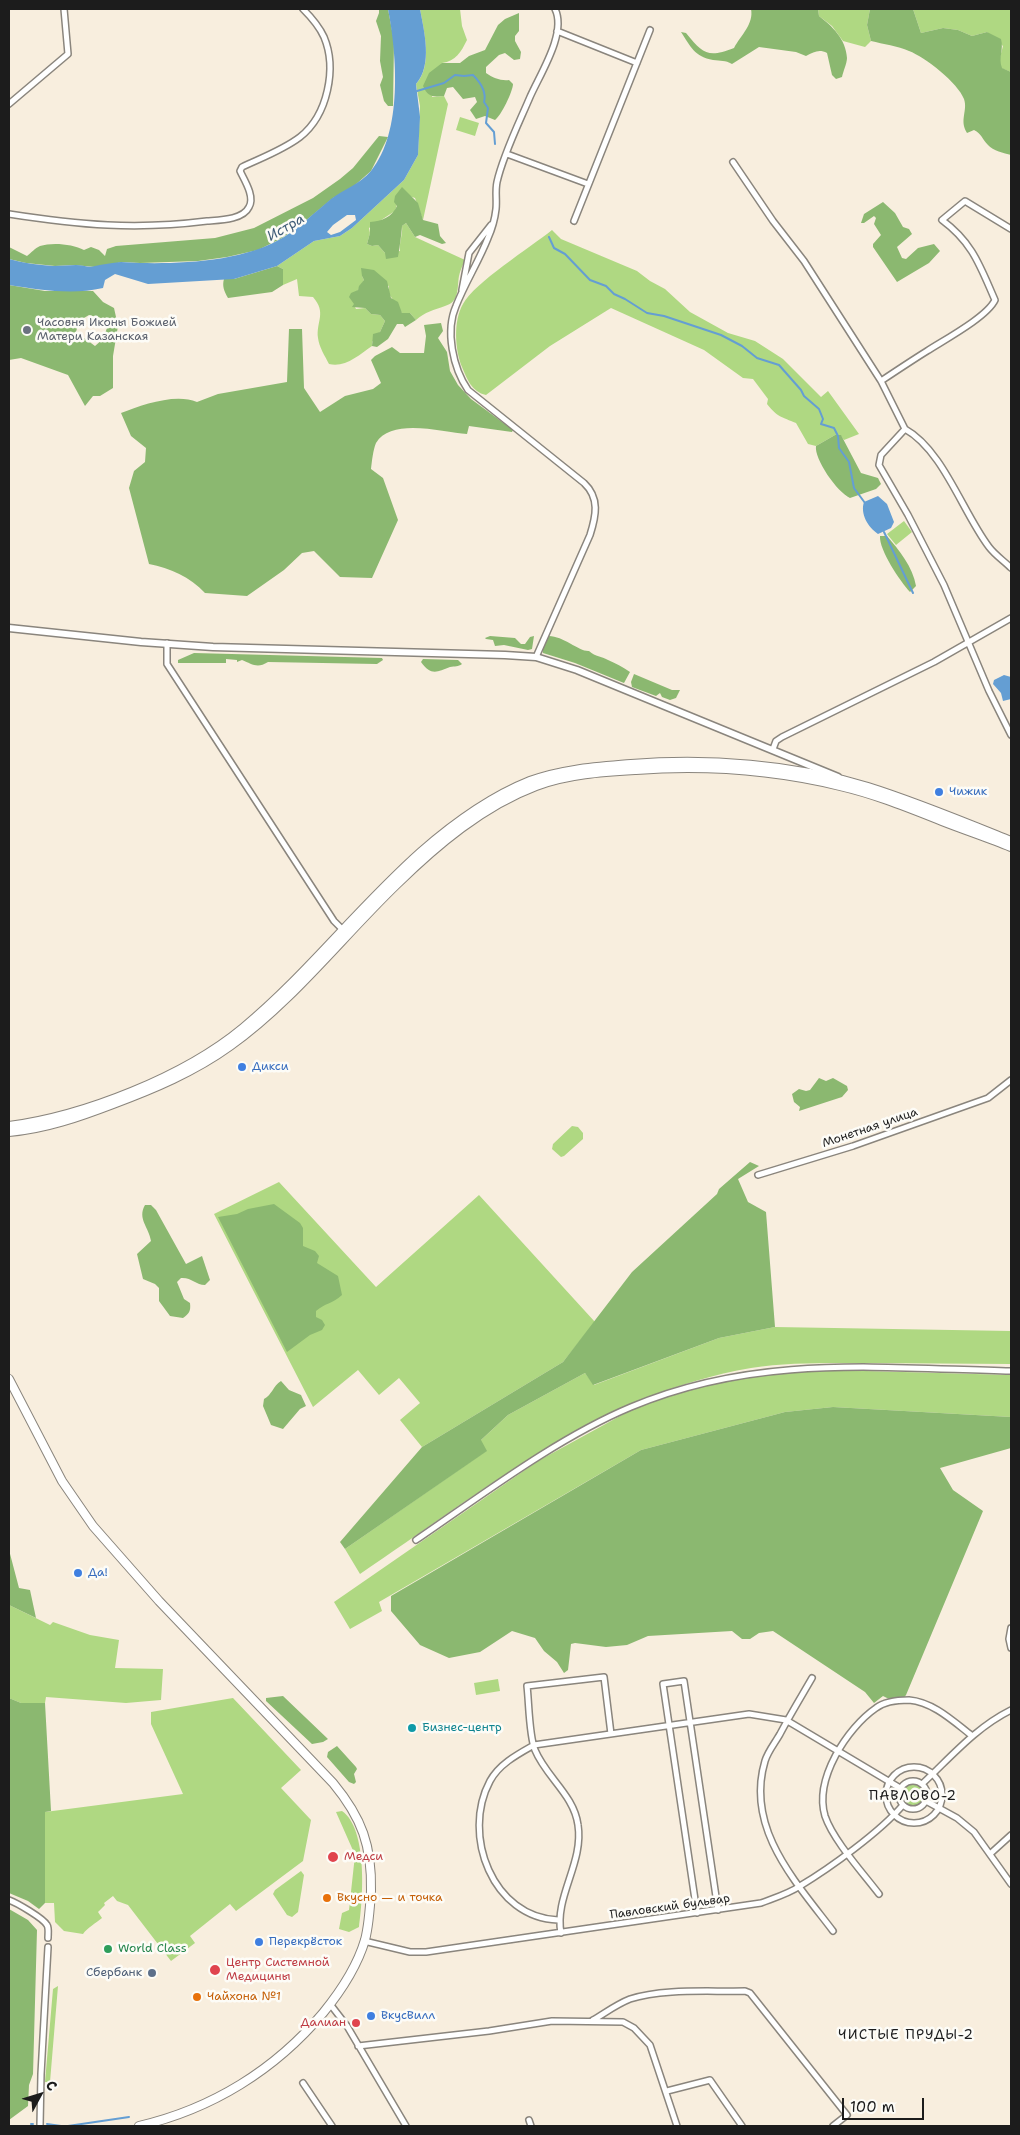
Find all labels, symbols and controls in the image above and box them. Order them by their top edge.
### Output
water label: Истра [264,211,308,245]
place label: Часовня Иконы Божией Матери Казанская [37,316,177,344]
marker: Часовня Иконы Божией Матери Казанская [21,324,33,336]
place label: Чижик [949,785,987,799]
marker: Чижик [933,786,945,798]
place label: Дикси [252,1060,289,1074]
marker: Дикси [236,1061,248,1073]
street label: Монетная улица [820,1105,920,1151]
place label: Да! [88,1566,108,1580]
marker: Да! [72,1567,84,1579]
place label: Бизнес-центр [422,1721,502,1735]
marker: Бизнес-центр [406,1722,418,1734]
district label: ПАВЛОВО-2 [868,1788,958,1804]
marker: Медси [326,1850,340,1864]
place label: Медси [344,1850,383,1864]
place label: Вкусно — и точка [337,1891,443,1905]
street label: Павловский бульвар [609,1891,731,1923]
marker: Вкусно — и точка [321,1892,333,1904]
place label: Перекрёсток [269,1935,342,1949]
marker: Перекрёсток [253,1936,265,1948]
place label: World Class [118,1942,187,1956]
marker: World Class [102,1943,114,1955]
place label: Центр Системной Медицины [226,1956,330,1984]
marker: Центр Системной Медицины [208,1963,222,1977]
place label: Сбербанк [86,1966,142,1980]
marker: Сбербанк [146,1967,158,1979]
place label: Чайхона №1 [207,1990,281,2004]
marker: Чайхона №1 [191,1991,203,2003]
place label: ВкусВилл [381,2009,435,2023]
marker: ВкусВилл [365,2010,377,2022]
place label: Далиан [301,2016,346,2030]
marker: Далиан [350,2017,362,2029]
district label: ЧИСТЫЕ ПРУДЫ-2 [836,2027,976,2043]
north arrow [15,2070,65,2120]
text: С [42,2077,61,2095]
scale bar [845,2088,928,2120]
text: 100 m [850,2097,895,2117]

